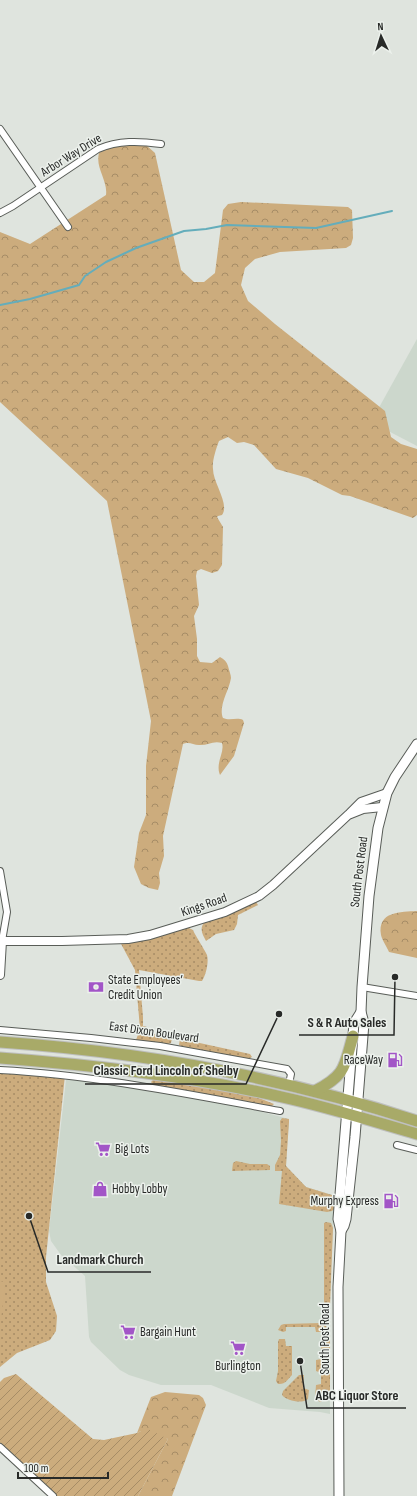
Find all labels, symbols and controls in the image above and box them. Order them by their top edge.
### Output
north arrow [361,16,401,56]
text: N [377,20,384,33]
street label: Arbor Way Drive [37,130,104,181]
street label: South Post Road [347,836,371,908]
street label: Kings Road [179,890,229,920]
place label: State Employees’ Credit Union [108,972,183,1003]
bank icon: State Employees’ Credit Union [87,978,105,996]
callout: S & R Auto Sales [299,1009,394,1035]
text: S & R Auto Sales [308,1014,387,1031]
street label: East Dixon Boulevard [108,1018,200,1046]
fuel station icon: RaceWay [386,1051,404,1069]
place label: RaceWay [344,1052,383,1068]
callout: Classic Ford Lincoln of Shelby [85,1058,246,1084]
text: Classic Ford Lincoln of Shelby [93,1062,239,1079]
supermarket icon: Big Lots [94,1140,112,1158]
place label: Big Lots [115,1141,149,1157]
shop icon: Hobby Lobby [91,1180,109,1198]
place label: Hobby Lobby [112,1181,168,1197]
fuel station icon: Murphy Express [382,1192,400,1210]
place label: Murphy Express [311,1193,379,1209]
callout: Landmark Church [48,1246,151,1272]
text: Landmark Church [57,1251,143,1268]
street label: South Post Road [317,1303,333,1375]
supermarket icon: Bargain Hunt [119,1323,137,1341]
place label: Bargain Hunt [140,1324,196,1340]
supermarket icon: Burlington [229,1339,247,1357]
place label: Burlington [215,1358,261,1374]
callout: ABC Liquor Store [307,1382,406,1408]
text: ABC Liquor Store [315,1387,399,1404]
scale bar [18,1454,108,1480]
text: 100 m [24,1461,49,1476]

